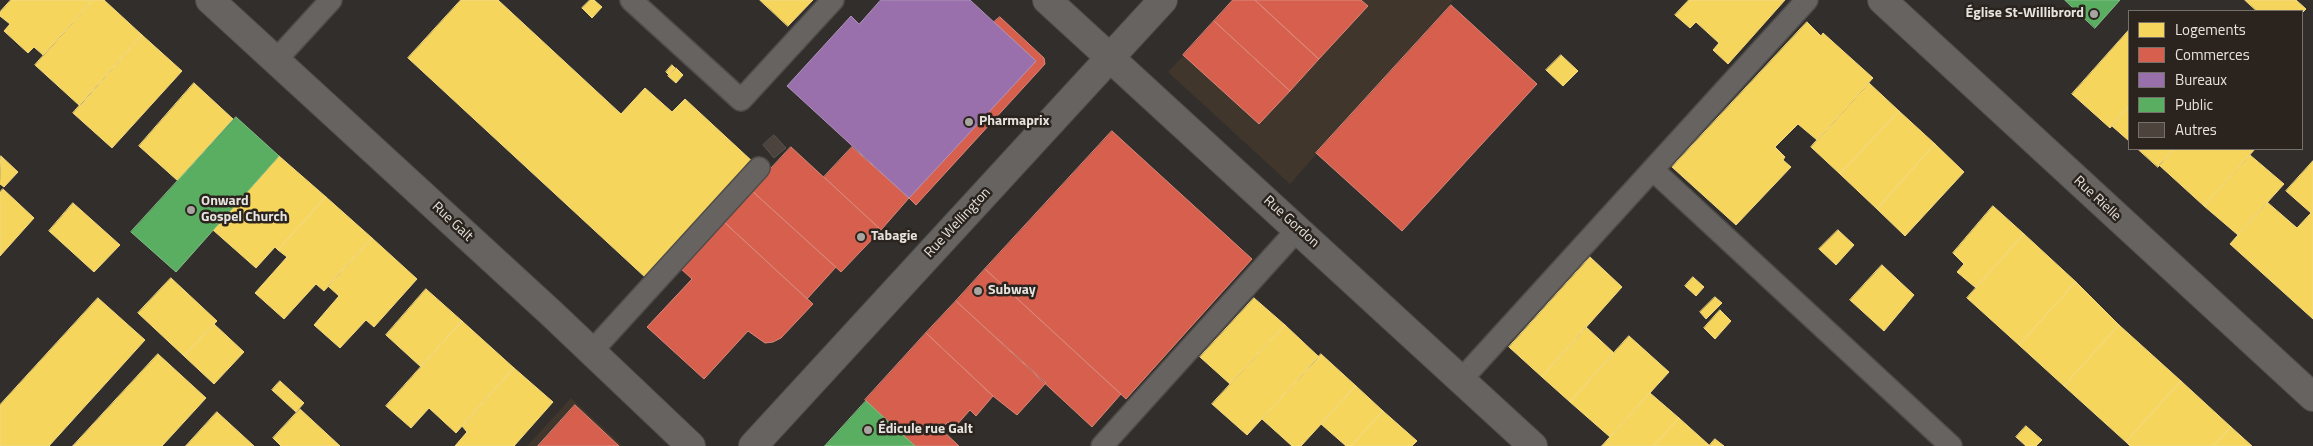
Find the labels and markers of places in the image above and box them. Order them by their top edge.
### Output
place label: Église St-Willibrord [1966,6,2084,22]
marker: Église St-Willibrord [2088,8,2100,20]
place label: Pharmaprix [979,114,1049,130]
marker: Pharmaprix [963,116,975,128]
place label: Onward Gospel Church [201,194,288,226]
marker: Onward Gospel Church [185,204,197,216]
place label: Tabagie [871,229,918,245]
marker: Tabagie [855,231,867,243]
place label: Subway [988,283,1036,299]
marker: Subway [972,285,984,297]
place label: Édicule rue Galt [878,422,973,438]
marker: Édicule rue Galt [862,424,874,436]

